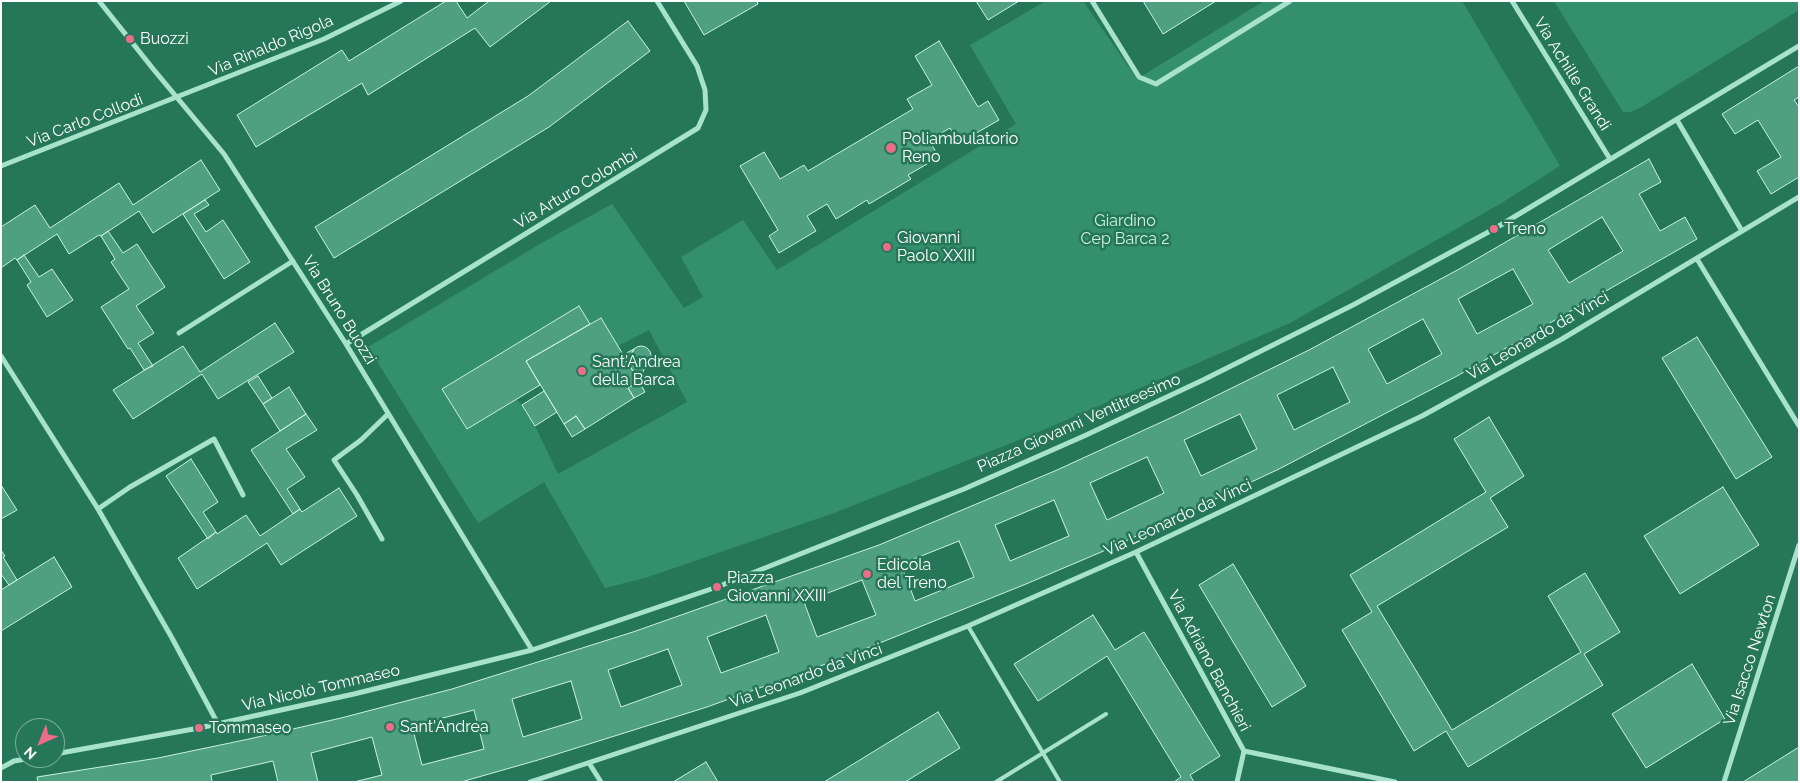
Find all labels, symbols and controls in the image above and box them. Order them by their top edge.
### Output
street label: Via Rinaldo Rigola [206,11,336,81]
street label: Via Achille Grandi [1529,14,1615,134]
place label: Buozzi [140,29,189,49]
marker: Buozzi [124,33,136,45]
street label: Via Carlo Collodi [24,90,146,152]
place label: Poliambulatorio Reno [902,129,1018,167]
marker: Poliambulatorio Reno [884,141,898,155]
street label: Via Arturo Colombi [511,145,641,233]
park label: Giardino Cep Barca 2 [1081,211,1169,249]
place label: Treno [1504,219,1546,239]
marker: Treno [1488,223,1500,235]
place label: Giovanni Paolo XXIII [897,228,975,266]
marker: Giovanni Paolo XXIII [881,241,893,253]
street label: Via Bruno Buozzi [298,252,380,368]
street label: Via Leonardo da Vinci [1464,287,1612,385]
place label: Sant'Andrea della Barca [592,352,681,390]
marker: Sant'Andrea della Barca [576,365,588,377]
street label: Piazza Giovanni Ventitreesimo [974,369,1184,477]
street label: Via Leonardo da Vinci [1101,475,1255,561]
place label: Edicola del Treno [877,555,947,593]
place label: Piazza Giovanni XXIII [727,568,827,606]
marker: Edicola del Treno [861,568,873,580]
marker: Piazza Giovanni XXIII [711,581,723,593]
street label: Via Adriano Banchieri [1164,587,1254,735]
street label: Via Isacco Newton [1720,592,1780,728]
street label: Via Leonardo da Vinci [727,639,885,713]
street label: Via Nicolò Tommaseo [240,660,402,716]
place label: Sant'Andrea [400,717,489,737]
north arrow [15,718,65,768]
place label: Tommaseo [209,718,291,738]
marker: Sant'Andrea [384,721,396,733]
marker: Tommaseo [193,722,205,734]
text: N [21,744,40,763]

